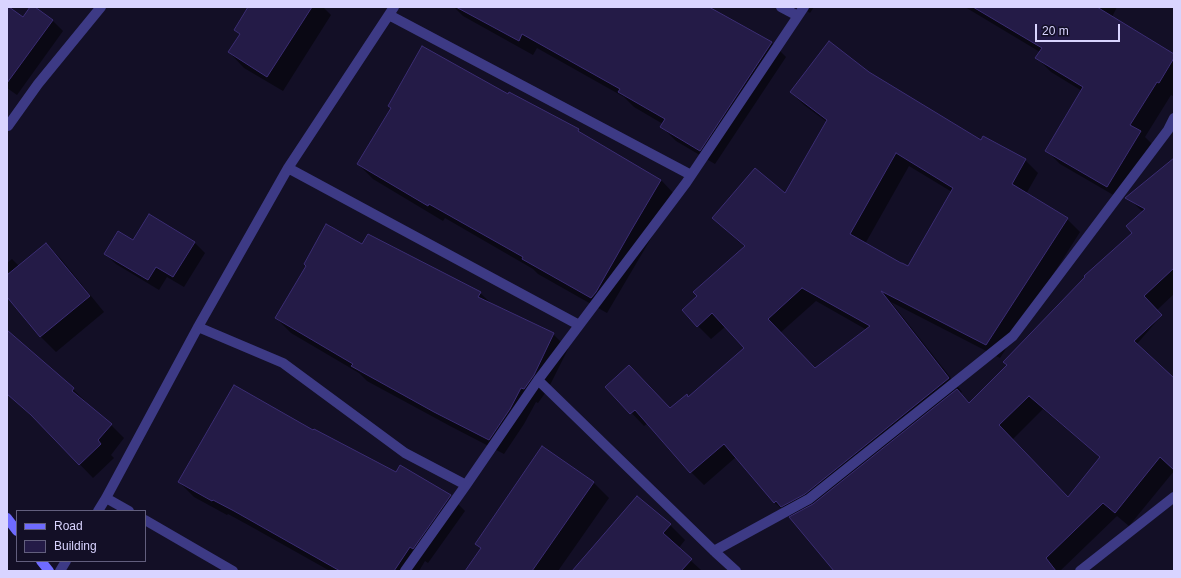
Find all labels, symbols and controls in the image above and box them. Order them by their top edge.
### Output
scale bar [1037,16,1122,42]
text: 20 m [1042,24,1069,38]
legend [16,510,146,562]
text: Road [54,519,83,533]
text: Building [54,539,97,553]

